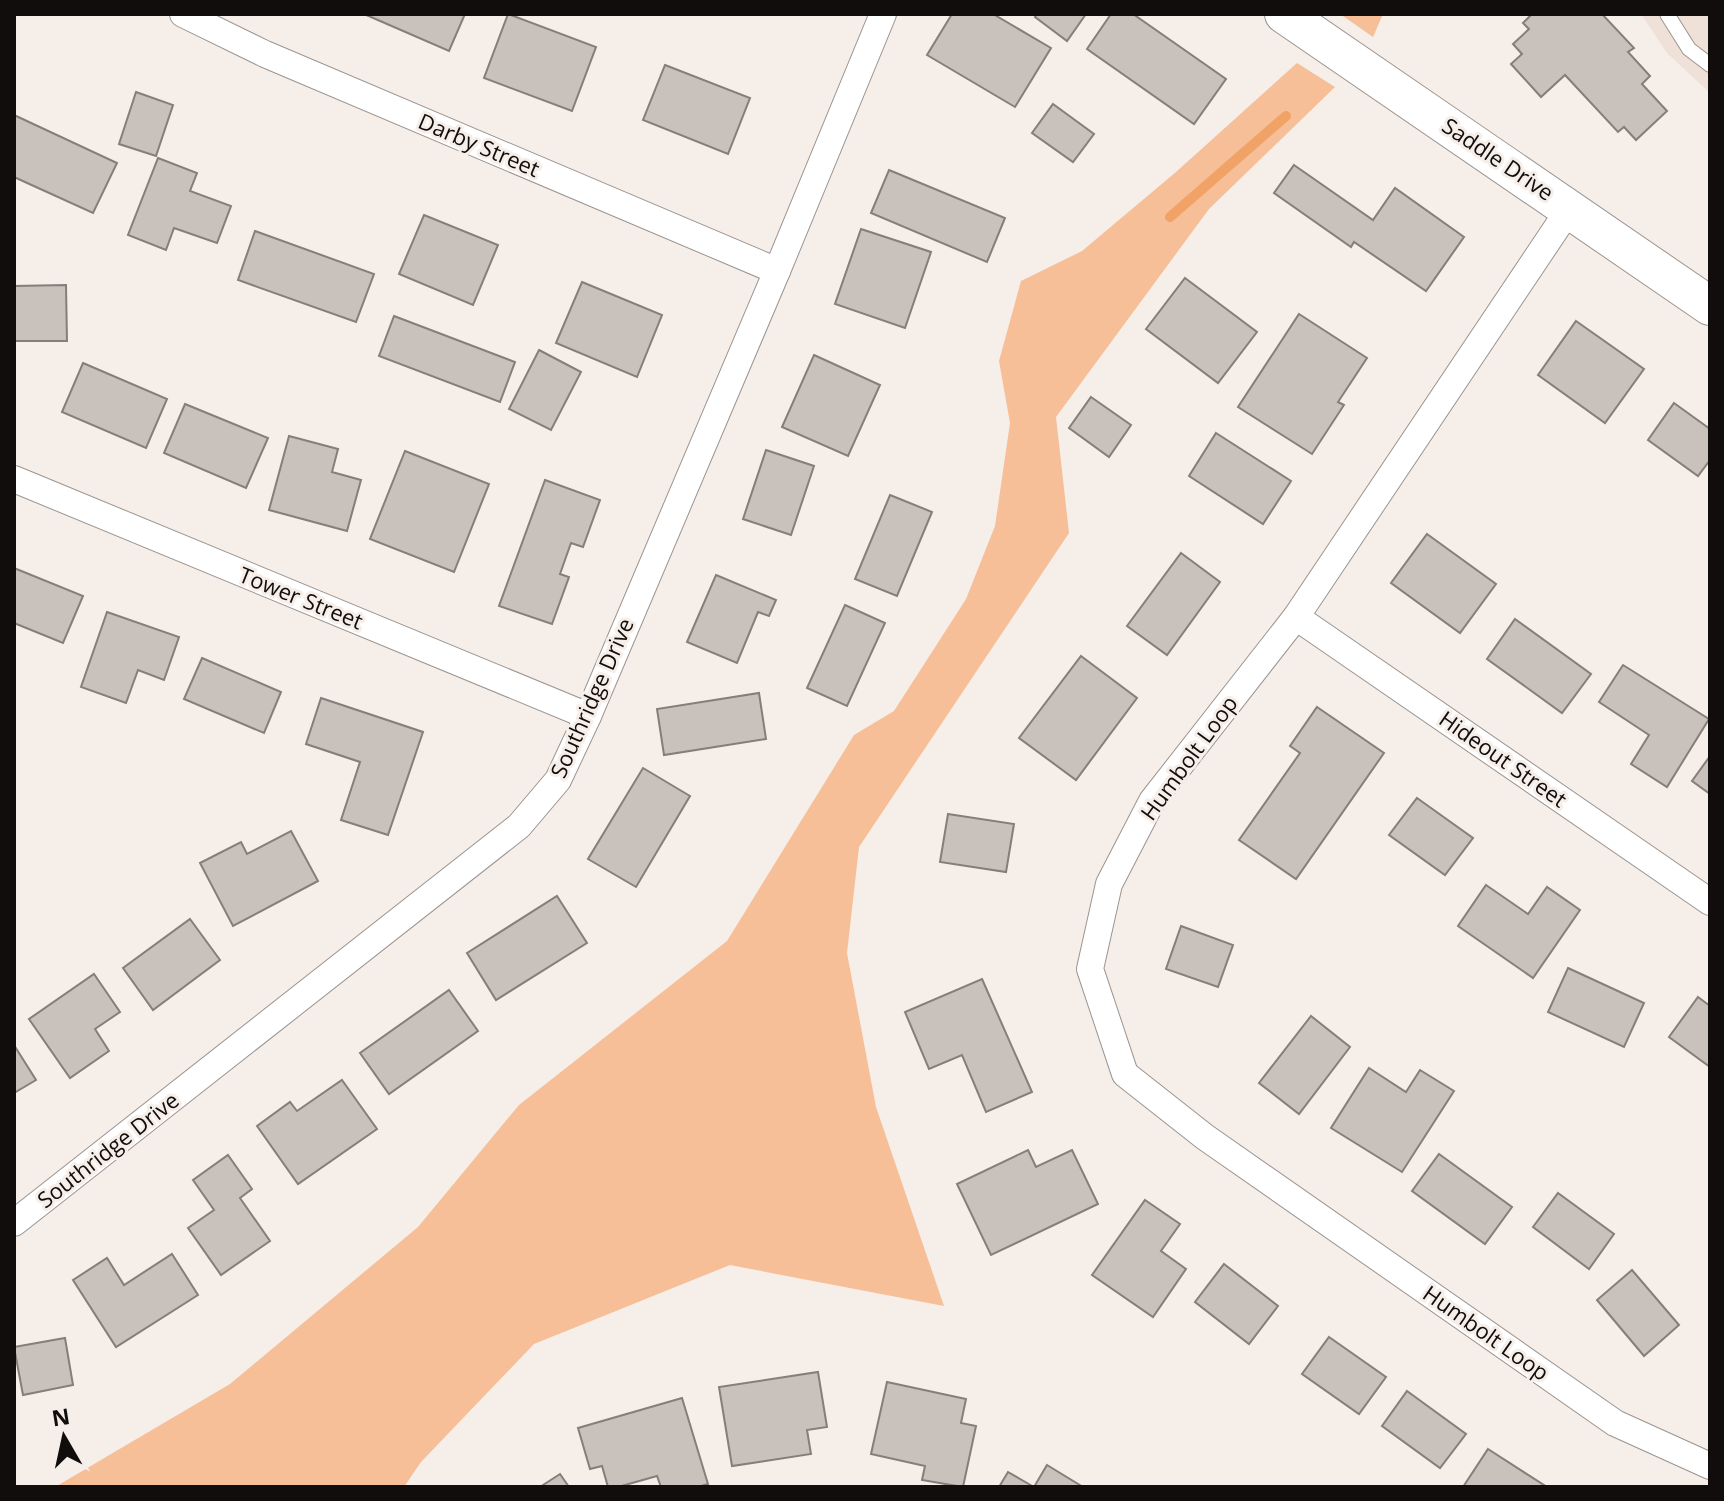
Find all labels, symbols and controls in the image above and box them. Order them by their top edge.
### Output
street label: Darby Street [414,105,545,183]
street label: Saddle Drive [1437,110,1560,207]
street label: Tower Street [235,559,368,636]
street label: Southridge Drive [542,613,640,782]
street label: Humbolt Loop [1133,689,1244,826]
street label: Hideout Street [1434,703,1573,813]
street label: Southridge Drive [30,1084,184,1214]
street label: Humbolt Loop [1418,1278,1556,1387]
north arrow [24,1397,104,1477]
text: N [50,1400,72,1432]

